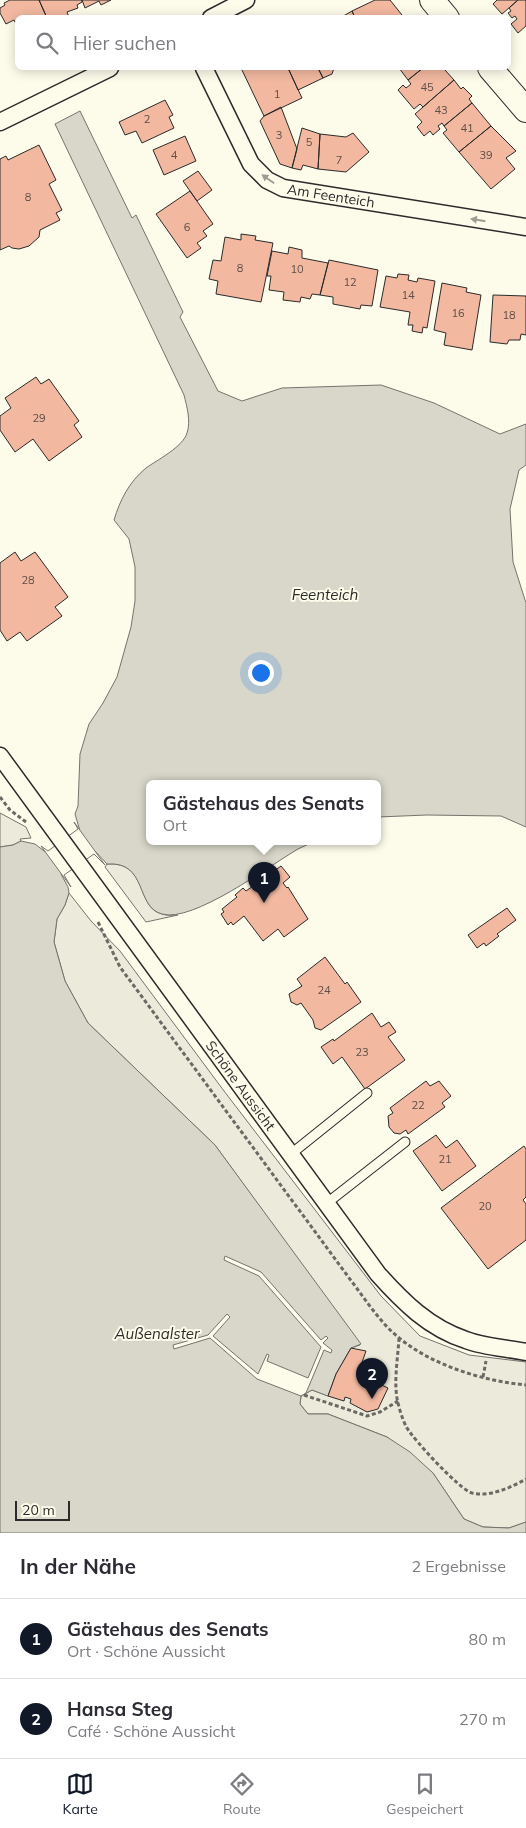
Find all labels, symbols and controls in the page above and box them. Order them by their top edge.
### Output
search box [15,15,511,70]
icon: search [33,29,61,57]
text: Hier suchen [73,31,177,55]
house number: 45 [420,80,434,94]
house number: 1 [274,87,280,101]
house number: 43 [434,103,448,117]
house number: 2 [144,112,151,126]
house number: 41 [460,121,474,135]
house number: 3 [276,128,282,142]
house number: 5 [306,135,313,149]
house number: 4 [171,148,178,162]
house number: 39 [479,148,493,162]
house number: 7 [336,153,342,167]
one-way arrow [261,174,275,184]
street label: Am Feenteich [286,180,376,212]
house number: 8 [25,190,32,204]
one-way arrow [470,215,486,223]
house number: 6 [184,220,191,234]
house number: 8 [237,261,244,275]
house number: 10 [290,262,304,276]
house number: 12 [343,275,357,289]
house number: 14 [401,288,415,302]
house number: 16 [451,306,465,320]
house number: 18 [502,308,516,322]
house number: 29 [32,411,46,425]
house number: 28 [21,573,35,587]
water label: Feenteich [292,585,358,604]
your location [248,660,274,686]
popup [146,780,381,845]
text: Gästehaus des Senats [163,791,364,815]
text: Ort [163,815,187,835]
pin: 1 [248,862,280,903]
house number: 24 [317,983,331,997]
street label: Schöne Aussicht [202,1037,279,1134]
house number: 23 [355,1045,369,1059]
house number: 22 [411,1098,425,1112]
house number: 21 [438,1152,452,1166]
house number: 20 [478,1199,492,1213]
water label: Außenalster [114,1324,200,1343]
pin: 2 [356,1358,388,1399]
scale bar [15,1498,70,1521]
text: 20 m [22,1501,55,1519]
text: In der Nähe [20,1553,136,1579]
text: 2 Ergebnisse [411,1556,506,1576]
text: Gästehaus des Senats [67,1617,269,1641]
text: 1 [31,1629,41,1649]
text: 80 m [469,1629,506,1649]
text: Ort · Schöne Aussicht [67,1641,225,1661]
text: Hansa Steg [67,1697,173,1721]
text: 2 [31,1709,41,1729]
text: 270 m [459,1709,506,1729]
text: Café · Schöne Aussicht [67,1721,235,1741]
tab: Karte [63,1770,98,1818]
tab: Route [223,1770,261,1818]
tab: Gespeichert [386,1770,463,1818]

